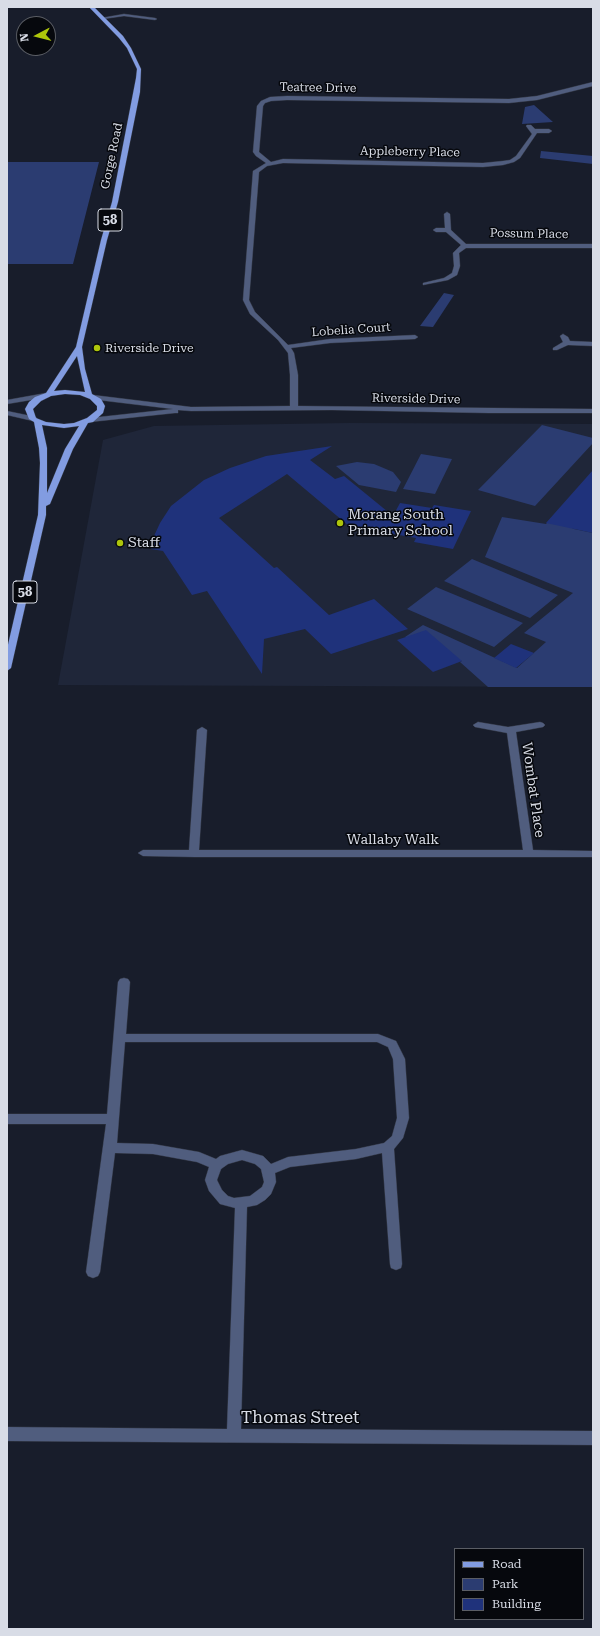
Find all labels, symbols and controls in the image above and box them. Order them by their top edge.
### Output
north arrow [16,16,56,56]
text: N [18,32,32,42]
street label: Teatree Drive [279,80,357,96]
street label: Gorge Road [98,122,126,190]
street label: Appleberry Place [360,144,460,160]
road number: 58 [98,209,122,231]
street label: Possum Place [490,226,568,242]
street label: Lobelia Court [311,320,391,340]
place label: Riverside Drive [105,341,194,355]
marker: Riverside Drive [92,343,102,353]
street label: Riverside Drive [372,391,460,407]
place label: Morang South Primary School [348,507,453,540]
marker: Morang South Primary School [335,518,345,528]
place label: Staff [128,535,160,551]
marker: Staff [115,538,125,548]
road number: 58 [13,581,37,603]
street label: Wombat Place [518,741,548,839]
street label: Wallaby Walk [347,832,439,848]
street label: Thomas Street [241,1408,359,1428]
legend [454,1548,584,1620]
text: Road [492,1557,521,1571]
text: Park [492,1577,518,1591]
text: Building [492,1597,541,1611]

